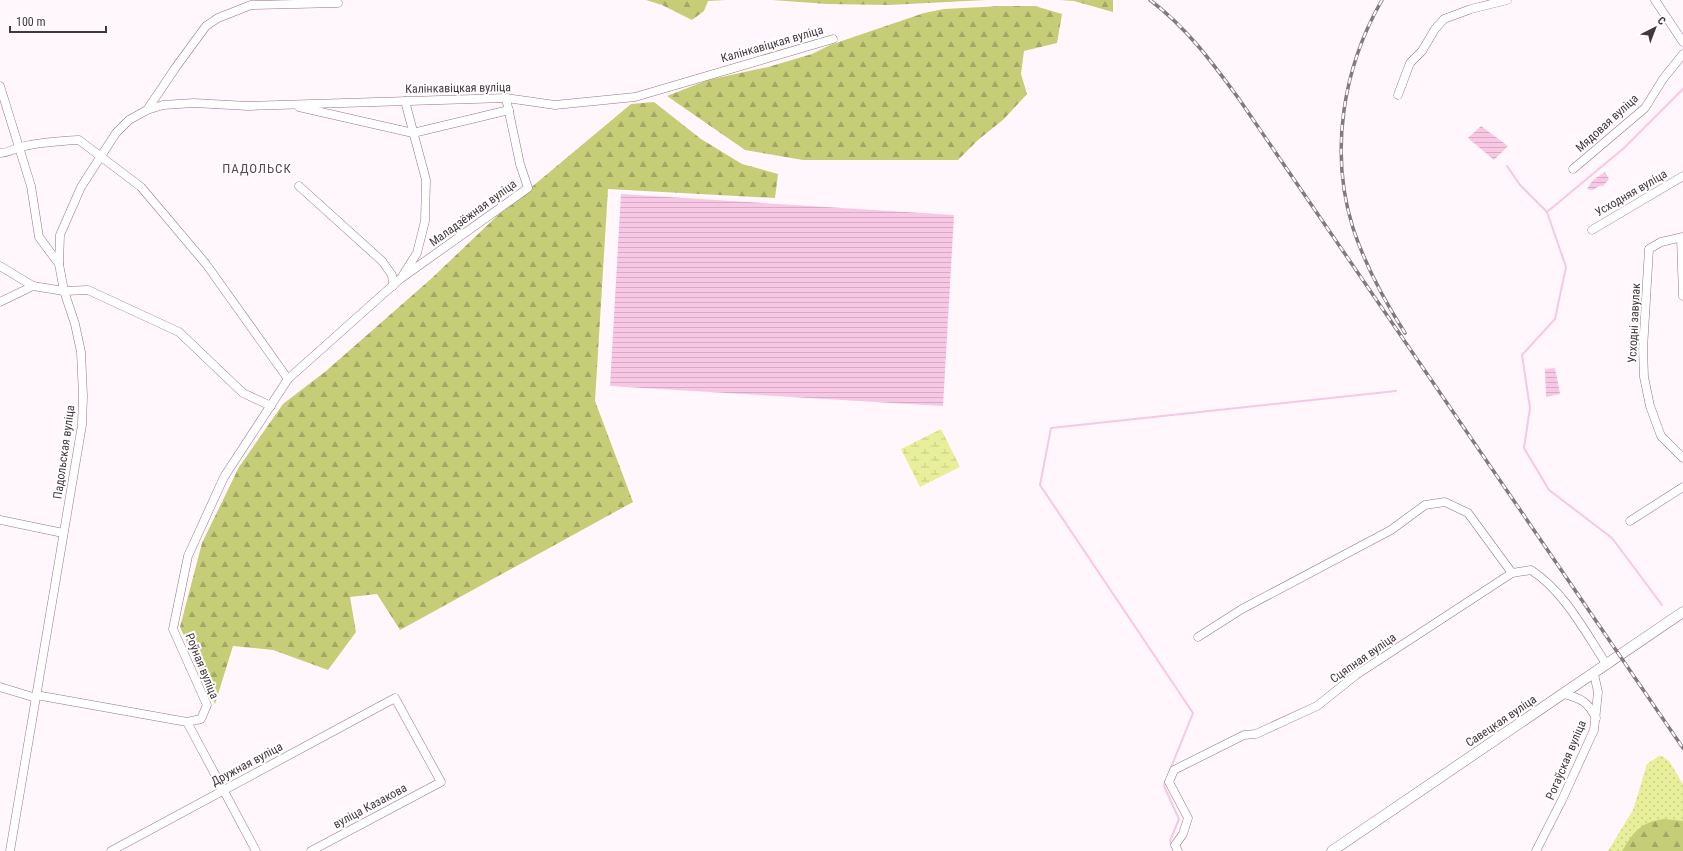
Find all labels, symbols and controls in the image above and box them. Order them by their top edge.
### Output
scale bar [10,8,106,34]
north arrow [1635,8,1675,48]
text: С [1655,14,1668,28]
text: 100 m [16,15,46,29]
street label: Калінкавіцкая вуліца [719,23,825,65]
street label: Калінкавіцкая вуліца [405,80,511,96]
street label: Мядовая вуліца [1573,91,1641,155]
district label: ПАДОЛЬСК [222,161,292,176]
street label: Усходняя вуліца [1592,167,1670,219]
street label: Маладзёжная вуліца [427,177,519,249]
street label: Усходні завулак [1625,282,1643,363]
street label: Падольская вуліца [50,404,78,500]
street label: Сцяпная вуліца [1327,630,1399,686]
street label: Роўная вуліца [182,631,222,701]
street label: Савецкая вуліца [1463,692,1539,750]
street label: Рогаўская вуліца [1543,718,1589,802]
street label: Дружная вуліца [209,739,285,789]
street label: вуліца Казакова [331,781,409,831]

